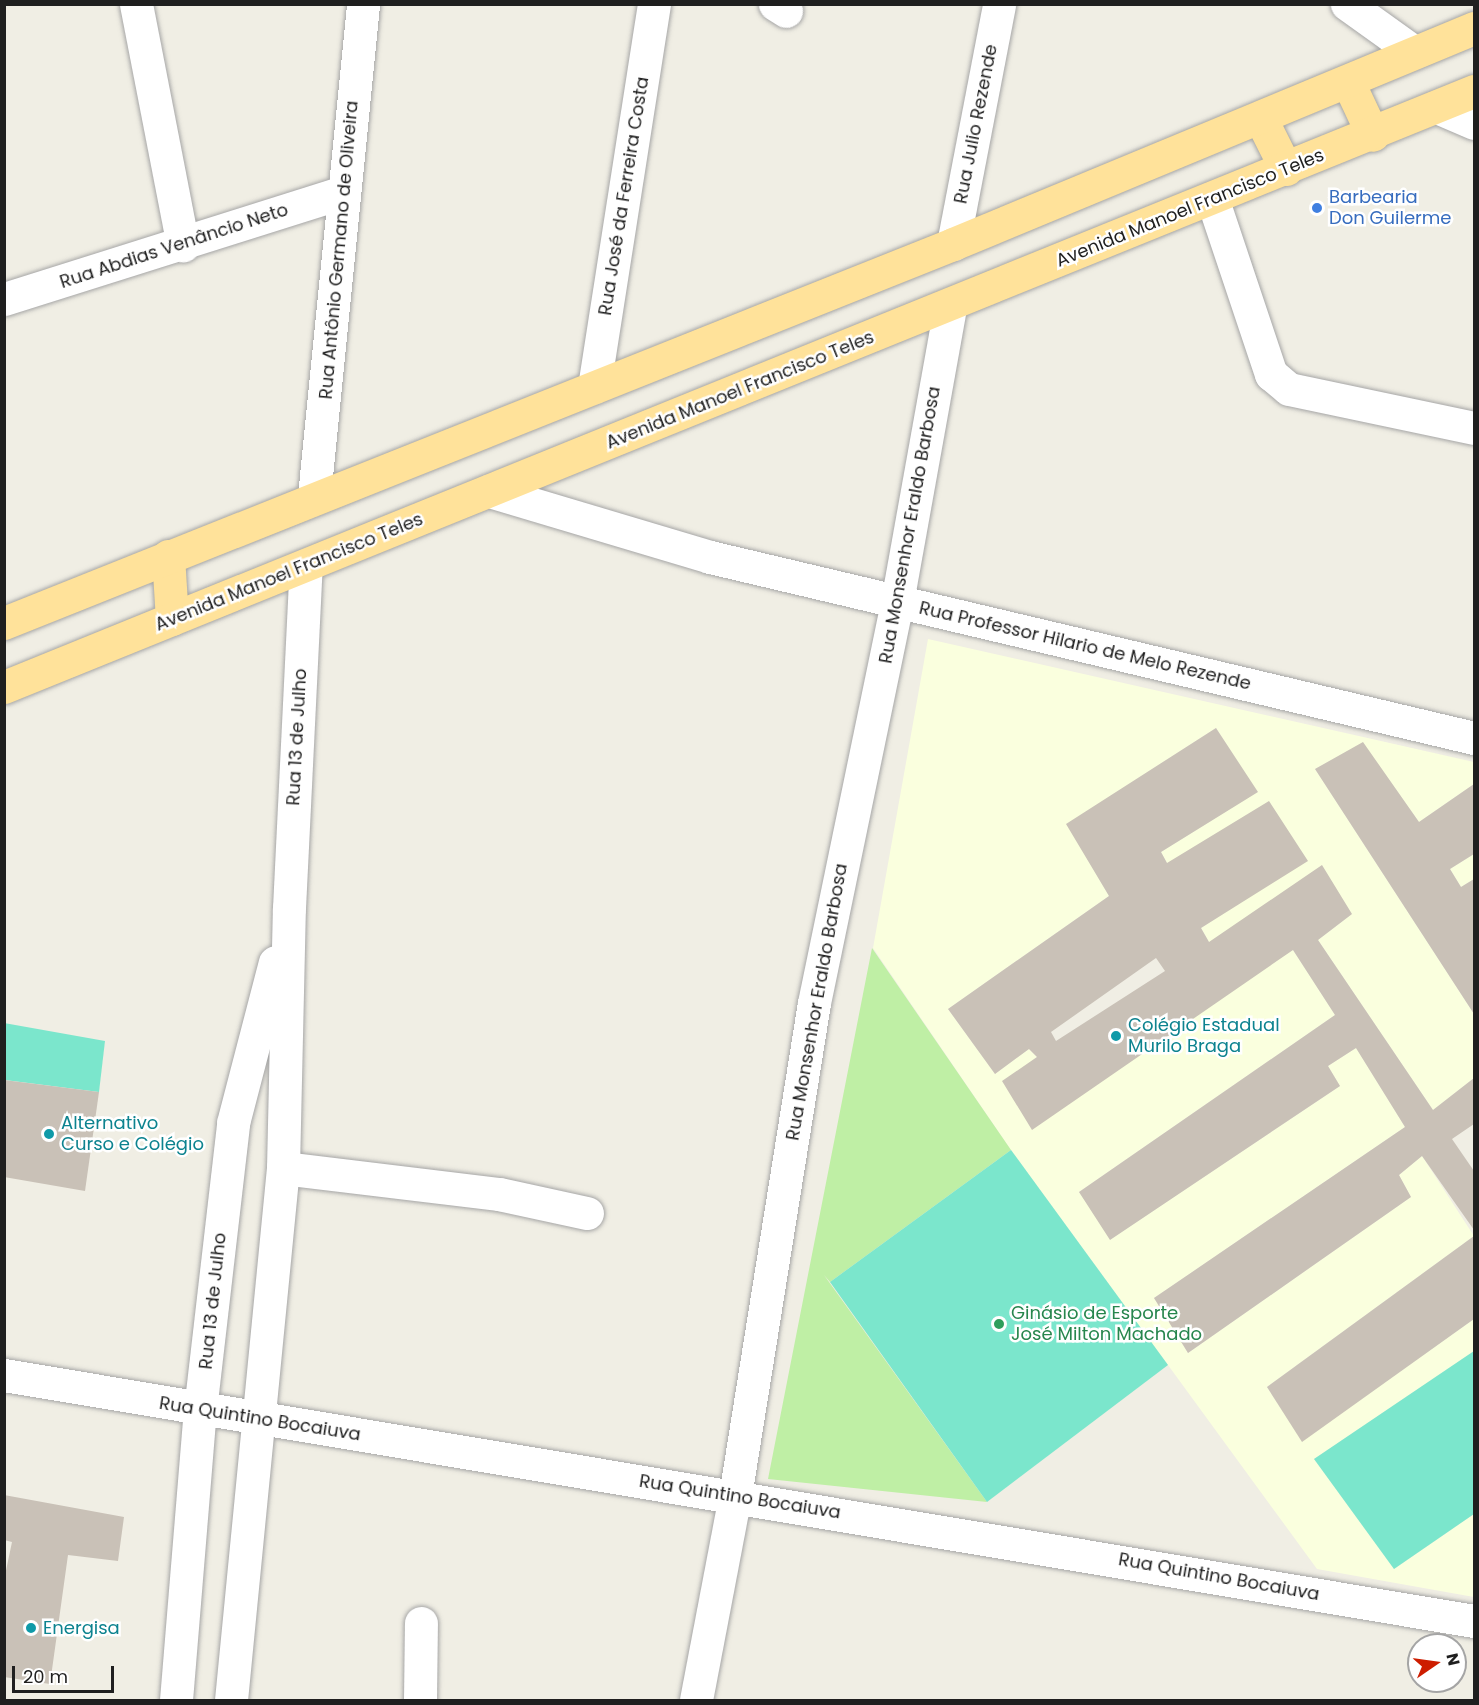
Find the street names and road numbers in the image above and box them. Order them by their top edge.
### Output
street label: Rua Julio Rezende [950,42,1002,206]
street label: Rua José da Ferreira Costa [594,75,654,317]
street label: Rua Antônio Germano de Oliveira [315,100,363,400]
street label: Avenida Manoel Francisco Teles [1053,144,1327,272]
street label: Rua Abdias Venâncio Neto [57,199,291,293]
street label: Avenida Manoel Francisco Teles [603,326,877,454]
street label: Rua Monsenhor Eraldo Barbosa [875,385,945,665]
street label: Avenida Manoel Francisco Teles [152,508,426,636]
street label: Rua Professor Hilario de Melo Rezende [917,597,1253,695]
street label: Rua 13 de Julho [283,668,311,806]
street label: Rua Monsenhor Eraldo Barbosa [782,862,852,1142]
street label: Rua 13 de Julho [195,1232,231,1370]
street label: Rua Quintino Bocaiuva [158,1392,362,1446]
street label: Rua Quintino Bocaiuva [638,1470,842,1524]
street label: Rua Quintino Bocaiuva [1117,1549,1321,1605]

